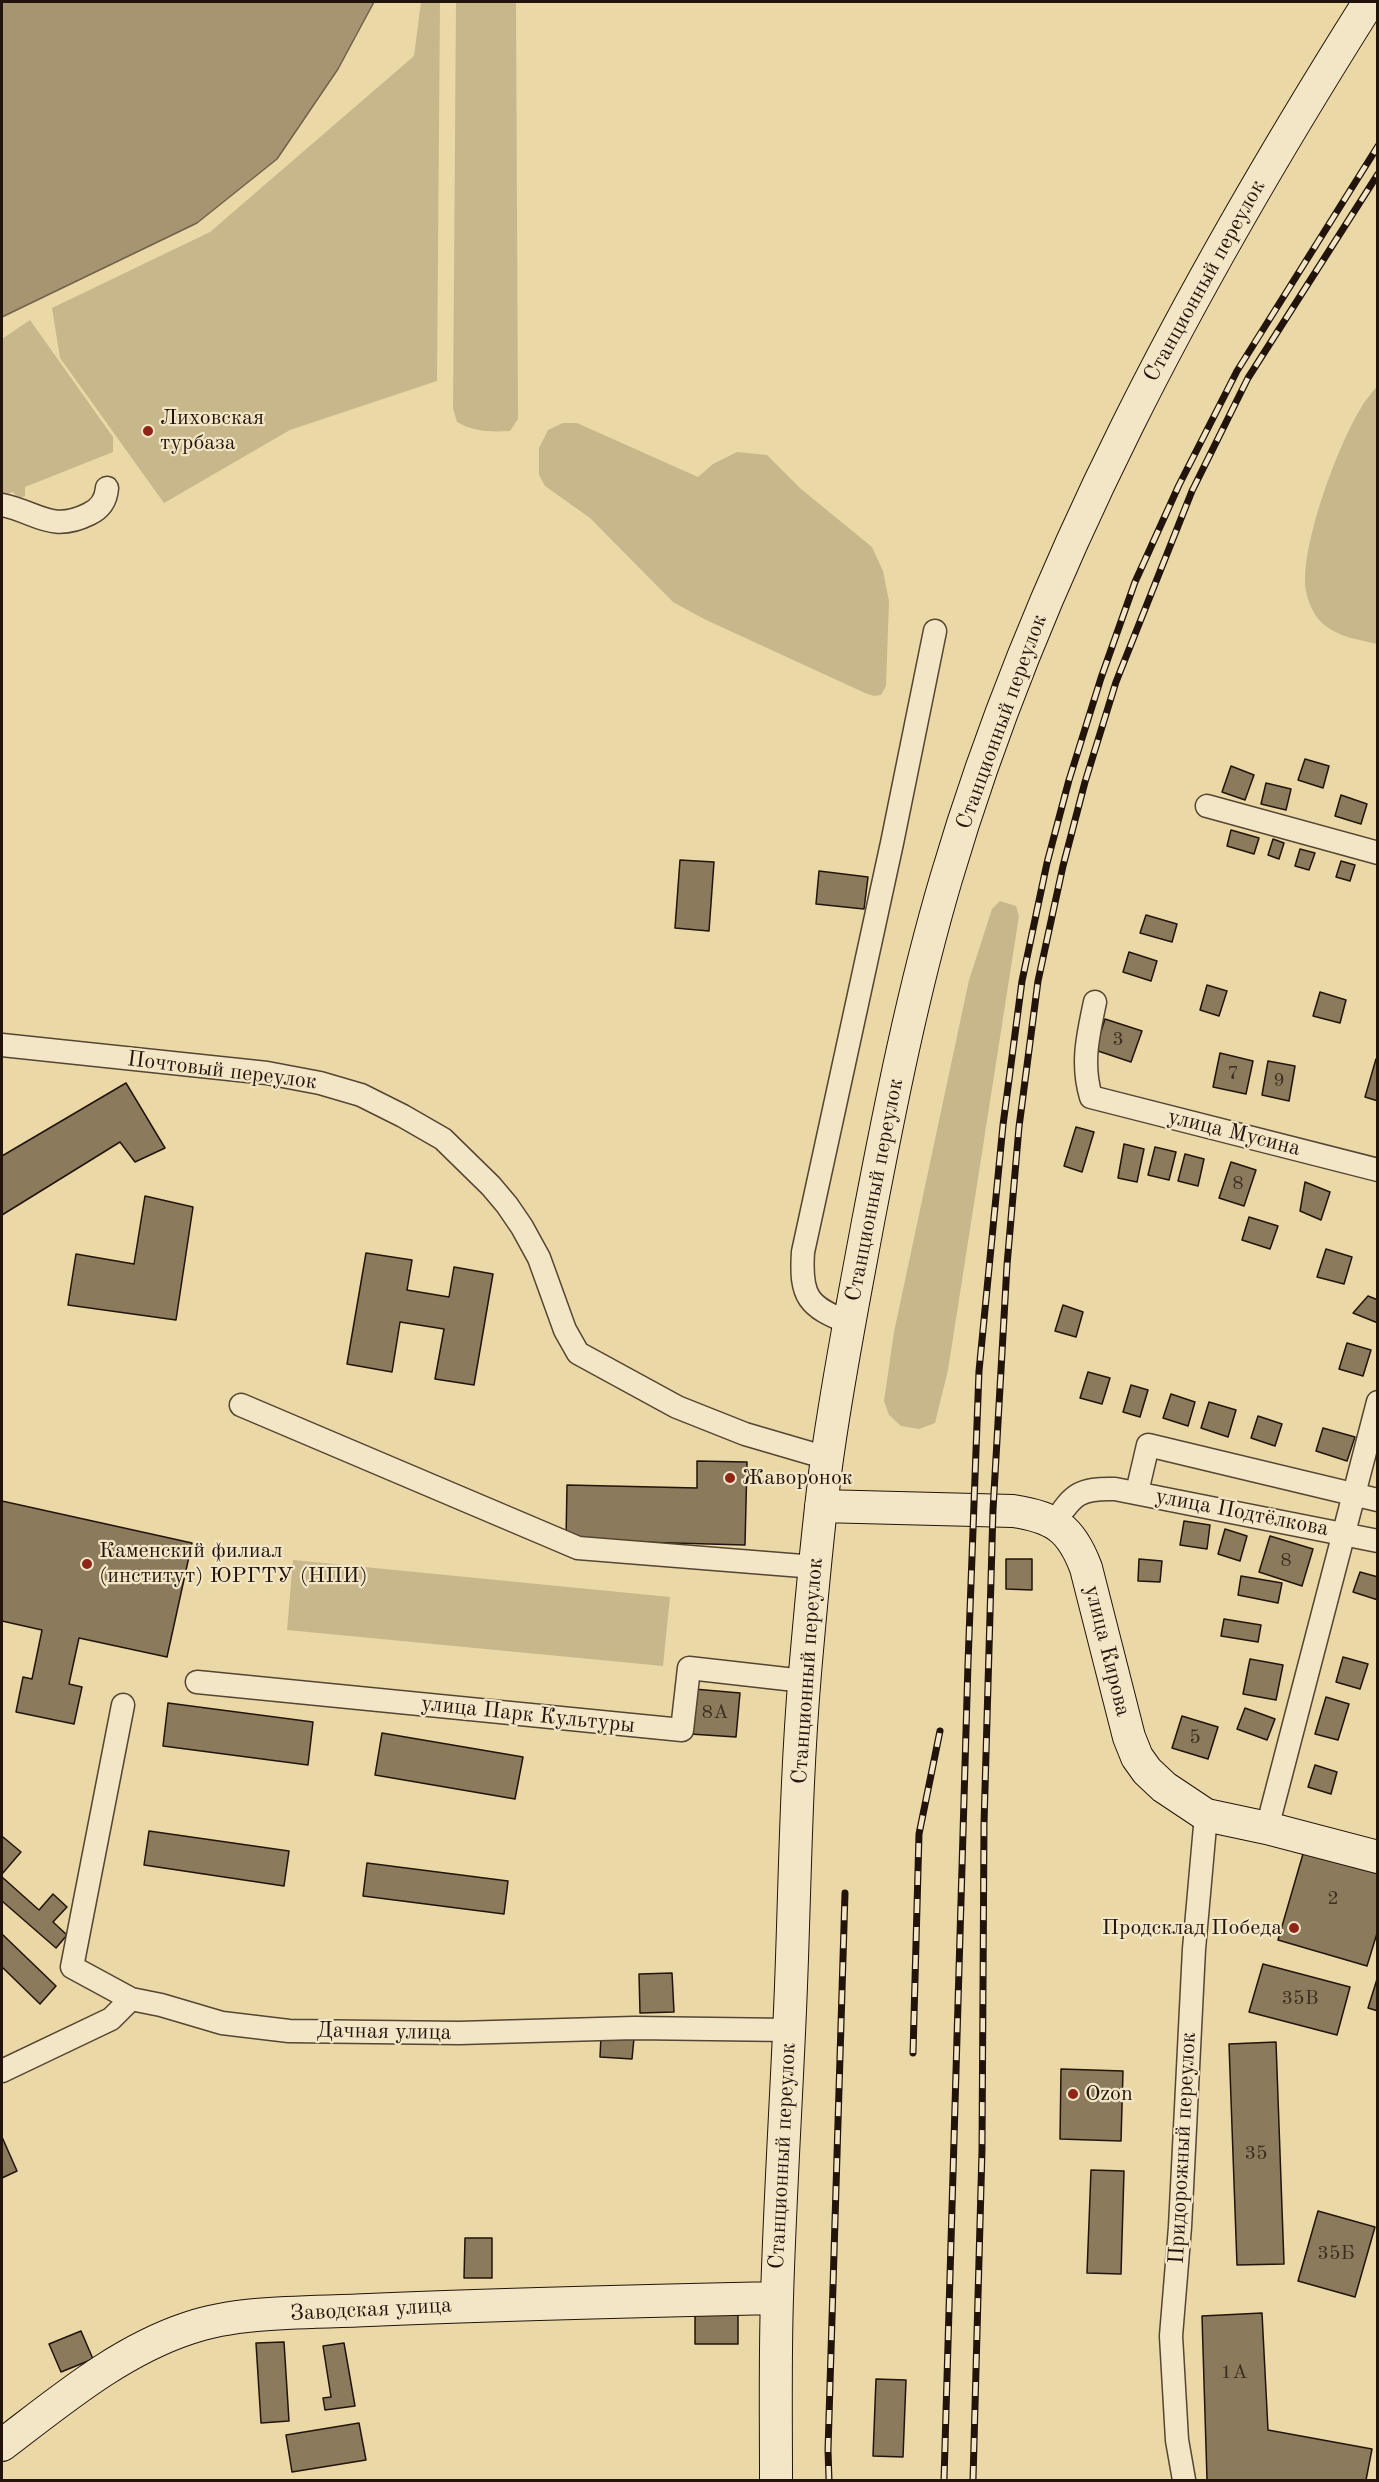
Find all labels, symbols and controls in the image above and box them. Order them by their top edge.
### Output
street label: Станционный переулок [1139,175,1271,387]
place label: Лиховская турбаза [160,405,264,457]
marker: Лиховская турбаза [141,424,155,438]
street label: Станционный переулок [951,611,1053,833]
house number: 3 [1112,1028,1124,1052]
street label: Почтовый переулок [126,1046,318,1096]
house number: 7 [1227,1062,1239,1086]
house number: 9 [1273,1069,1285,1093]
street label: Станционный переулок [840,1076,910,1304]
street label: улица Мусина [1165,1104,1303,1162]
house number: 8 [1232,1172,1244,1196]
place label: Жаворонок [742,1465,853,1491]
marker: Жаворонок [723,1471,737,1485]
street label: улица Подтёлкова [1153,1483,1331,1543]
place label: Каменский филиал (институт) ЮРГТУ (НПИ) [99,1538,368,1590]
house number: 8 [1280,1549,1292,1573]
marker: Каменский филиал (институт) ЮРГТУ (НПИ) [80,1557,94,1571]
street label: Станционный переулок [787,1557,829,1785]
street label: улица Кирова [1078,1583,1136,1719]
street label: улица Парк Культуры [420,1691,636,1739]
house number: 8А [702,1701,728,1725]
house number: 5 [1189,1726,1201,1750]
house number: 2 [1327,1887,1339,1911]
place label: Продсклад Победа [1102,1915,1282,1941]
marker: Продсклад Победа [1287,1921,1301,1935]
house number: 35В [1282,1987,1318,2011]
street label: Дачная улица [316,2018,452,2046]
street label: Придорожный переулок [1164,2031,1202,2265]
street label: Станционный переулок [764,2042,802,2270]
place label: Ozon [1085,2081,1133,2107]
marker: Ozon [1066,2087,1080,2101]
house number: 35 [1244,2142,1268,2166]
house number: 35Б [1317,2242,1355,2266]
street label: Заводская улица [290,2293,452,2327]
house number: 1А [1221,2361,1247,2385]

